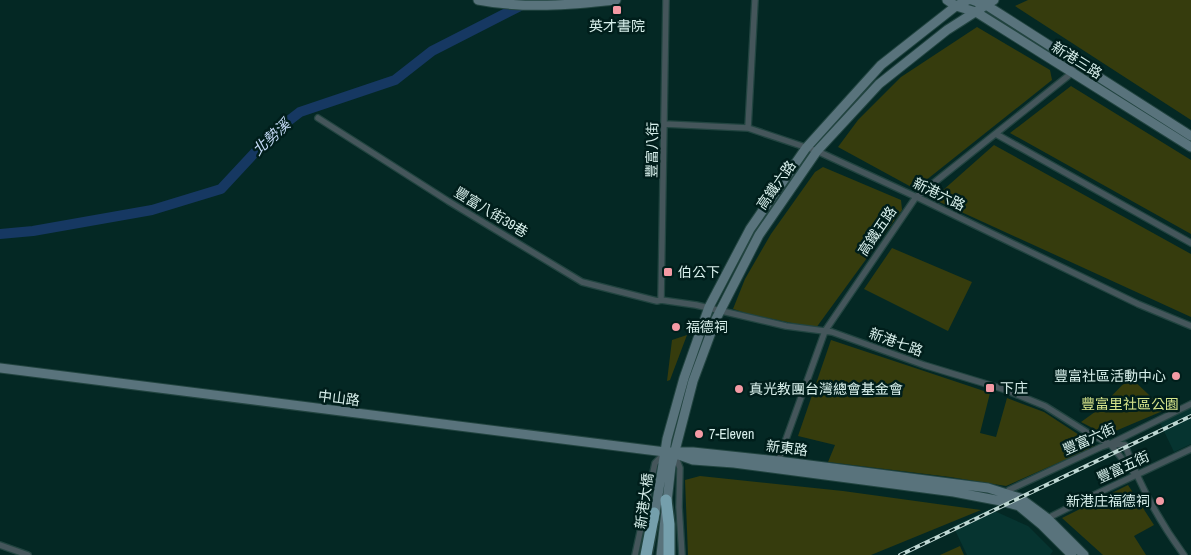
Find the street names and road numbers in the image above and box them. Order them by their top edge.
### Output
street label: 新港三路 [1048,38,1106,82]
street label: 豐富八街 [643,122,661,178]
street label: 高鐵六路 [753,157,799,213]
street label: 新港六路 [910,174,968,214]
street label: 豐富八街39巷 [451,183,531,241]
street label: 高鐵五路 [854,203,900,259]
street label: 新港七路 [867,324,925,360]
street label: 中山路 [317,387,361,409]
street label: 豐富六街 [1060,419,1118,459]
street label: 新東路 [765,437,809,459]
street label: 豐富五街 [1094,447,1152,487]
street label: 新港大橋 [631,472,657,530]

